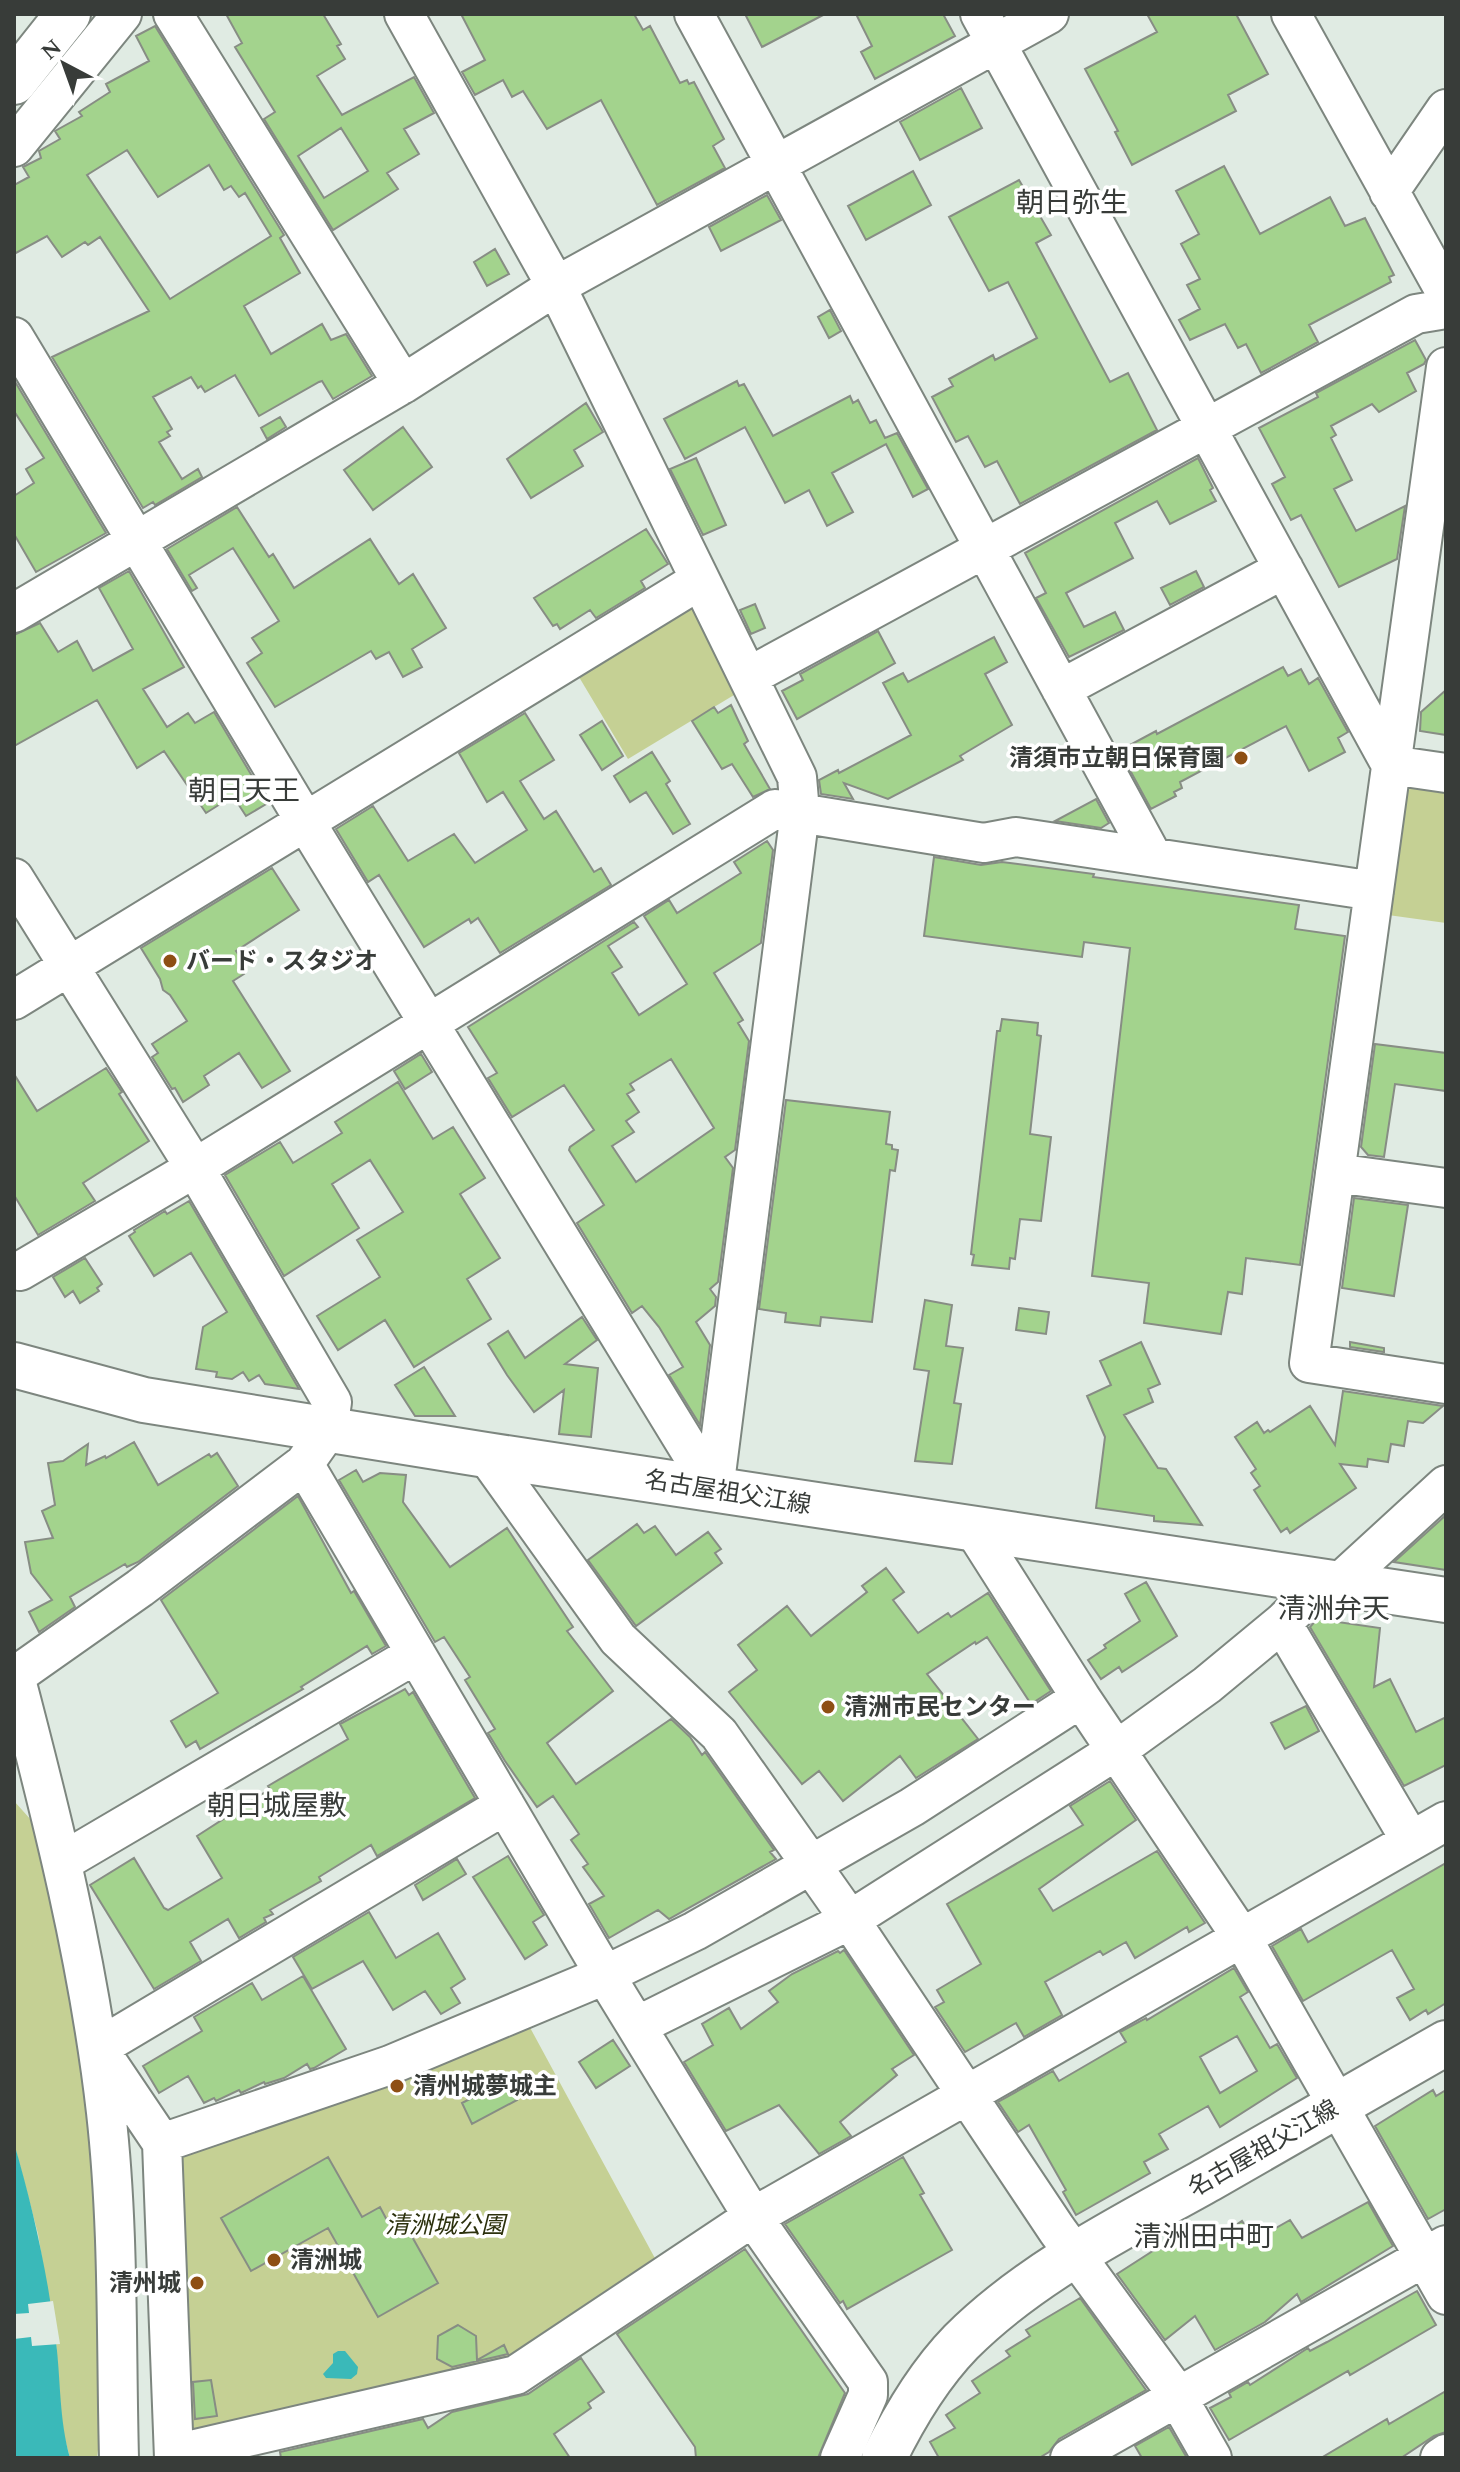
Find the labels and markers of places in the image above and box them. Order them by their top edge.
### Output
place label: 清須市立朝日保育園 [1009,741,1225,777]
marker: 清須市立朝日保育園 [1232,749,1250,767]
place label: バード・スタジオ [186,944,378,980]
marker: バード・スタジオ [161,952,179,970]
place label: 清洲市民センター [844,1690,1036,1726]
marker: 清洲市民センター [819,1698,837,1716]
place label: 清州城夢城主 [413,2069,557,2105]
marker: 清州城夢城主 [388,2077,406,2095]
place label: 清洲城 [290,2243,362,2279]
marker: 清洲城 [265,2251,283,2269]
place label: 清州城 [109,2266,181,2302]
marker: 清州城 [188,2274,206,2292]

